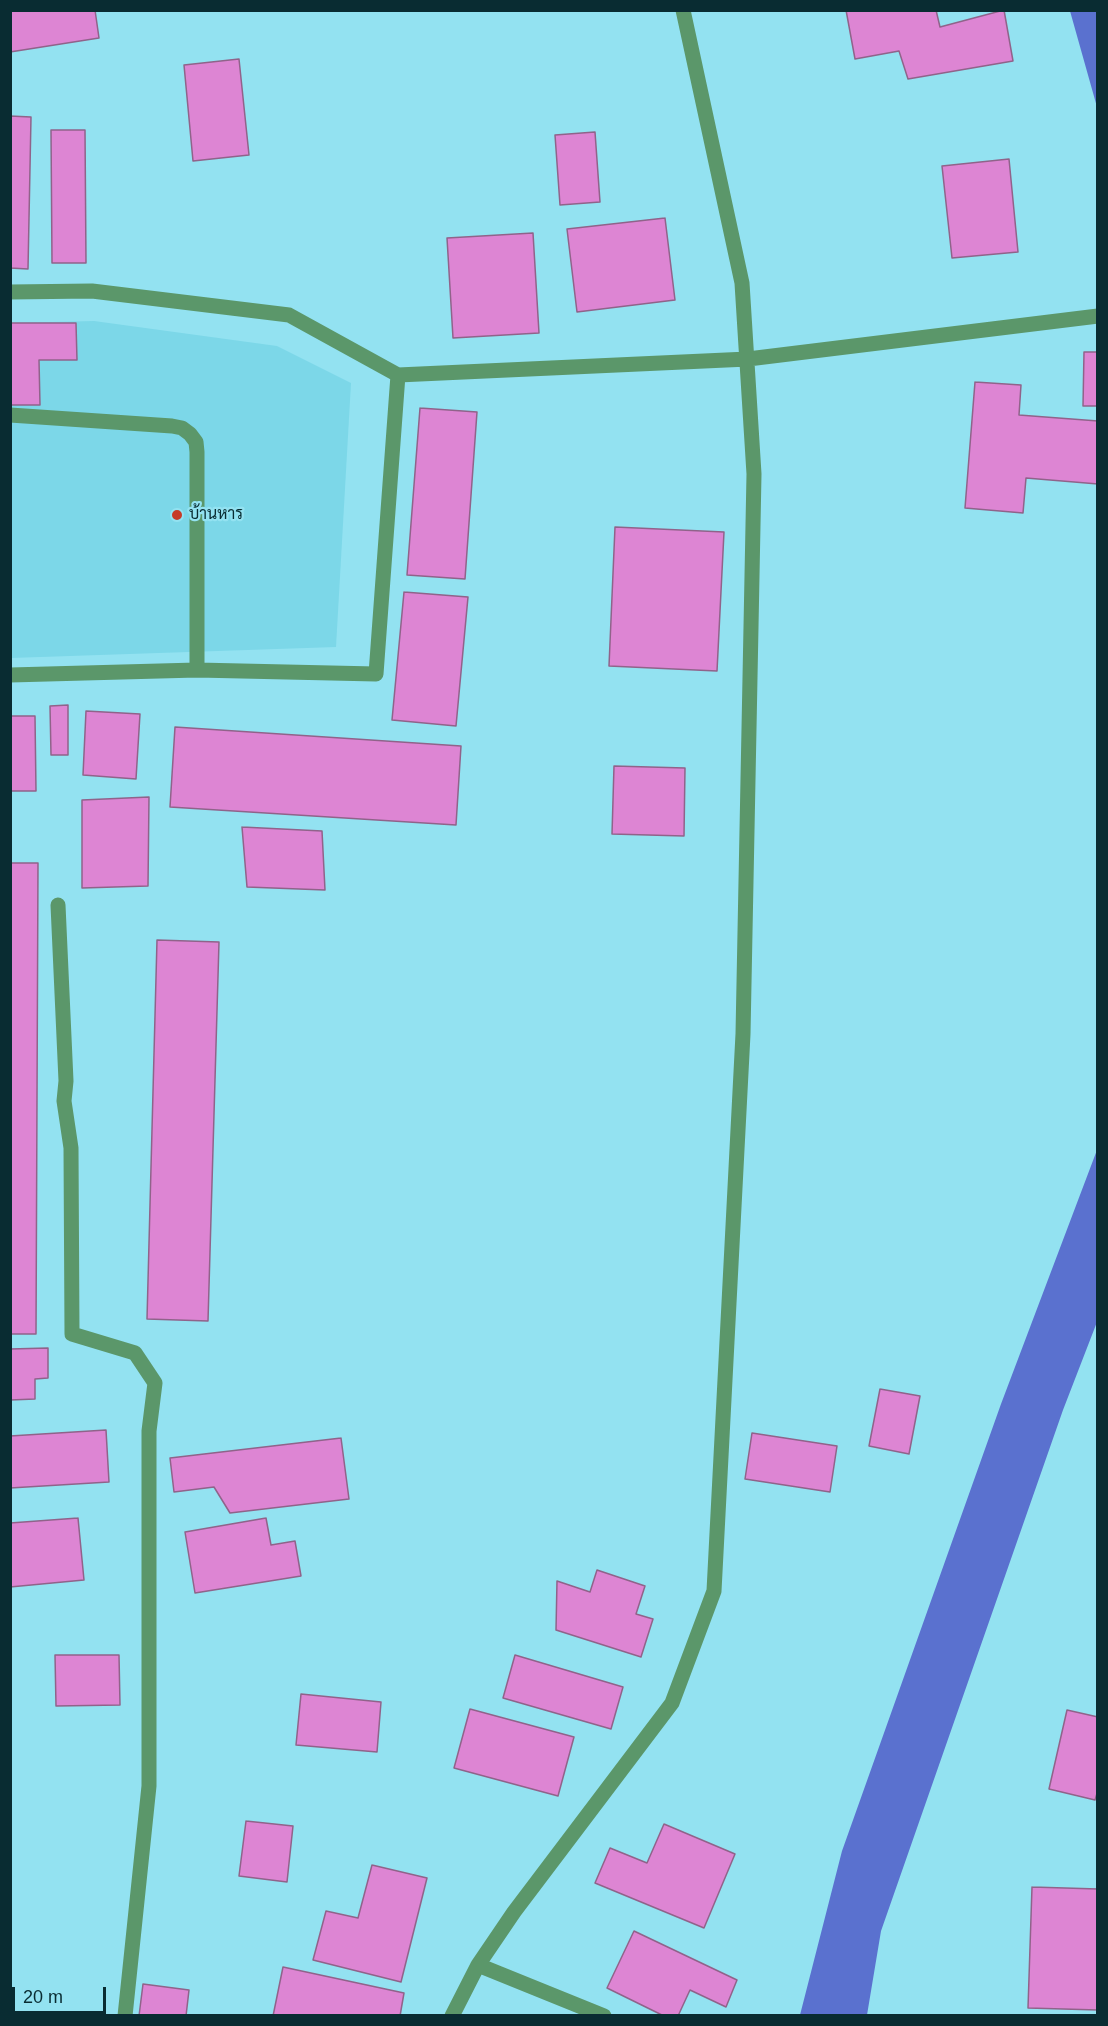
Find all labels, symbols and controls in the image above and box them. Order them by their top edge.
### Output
place label: บ้านหาร [189,505,243,525]
marker: บ้านหาร [170,508,184,522]
scale bar [15,1975,110,2013]
text: 20 m [23,1987,63,2007]

